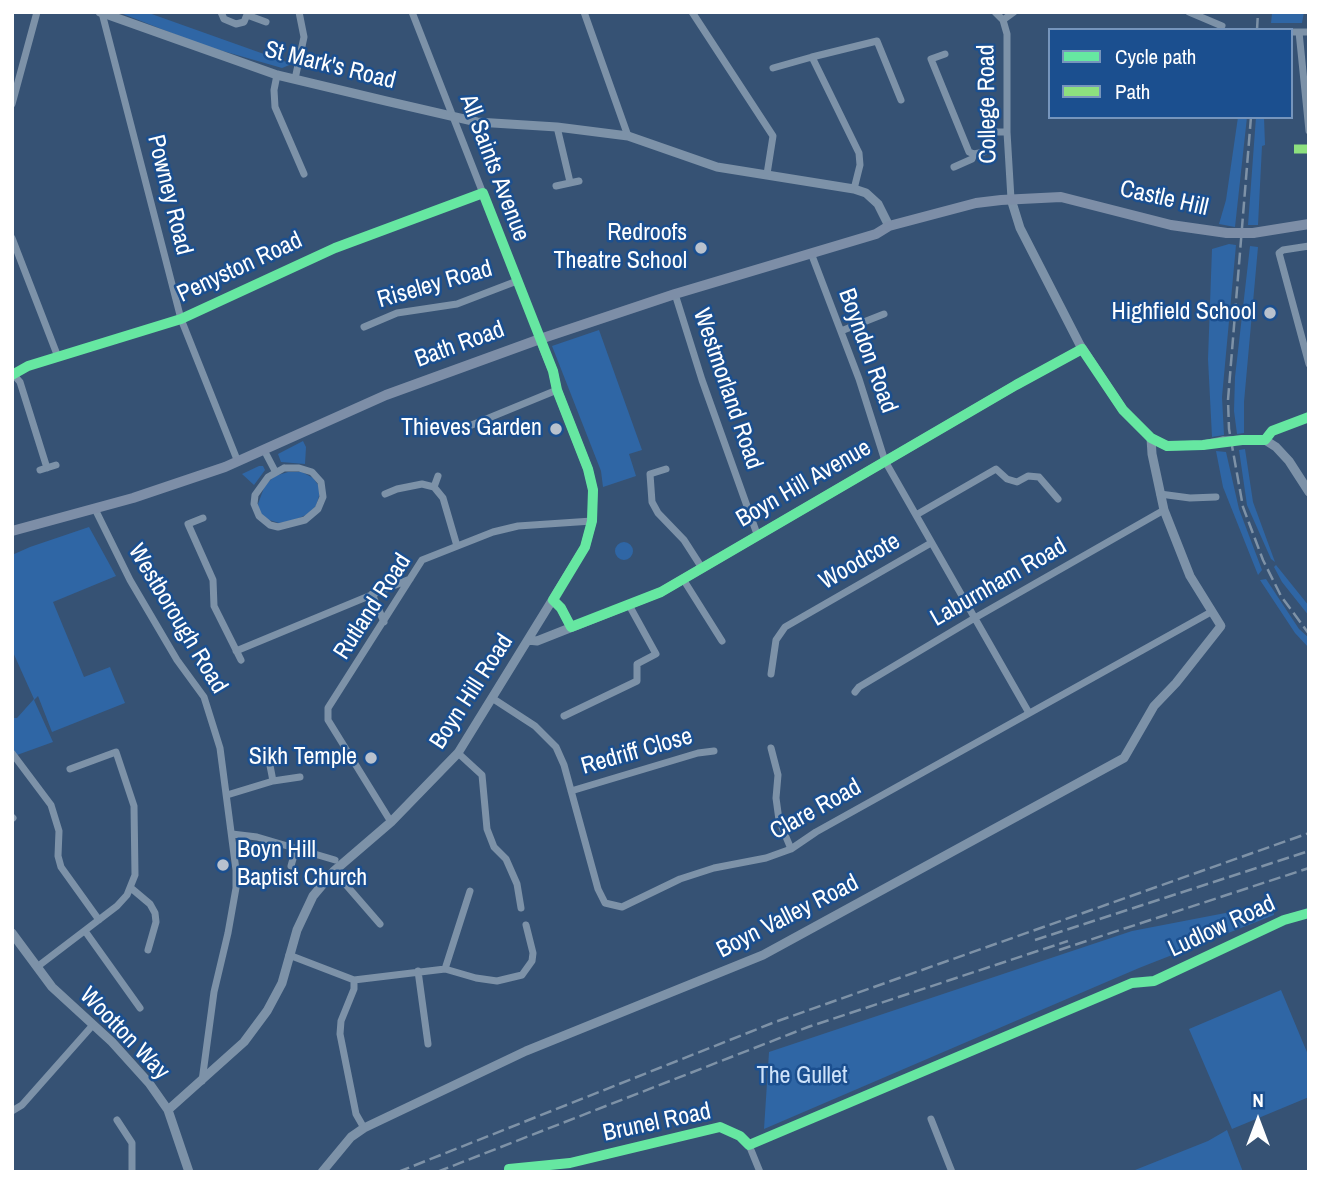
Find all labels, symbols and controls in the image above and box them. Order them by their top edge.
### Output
legend [1048,28,1293,119]
street label: St Mark's Road [262,36,398,96]
text: Cycle path [1115,42,1196,71]
street label: College Road [973,44,1003,164]
text: Path [1115,77,1150,106]
street label: All Saints Avenue [453,90,535,246]
street label: Powney Road [140,132,198,258]
street label: Castle Hill [1117,175,1211,223]
place label: Redroofs Theatre School [554,220,687,276]
street label: Penyston Road [173,227,307,309]
marker: Redroofs Theatre School [693,240,709,256]
street label: Riseley Road [374,255,496,315]
street label: Boyndon Road [831,285,903,417]
place label: Highfield School [1112,299,1256,327]
street label: Westmorland Road [686,305,768,473]
marker: Highfield School [1262,305,1278,321]
street label: Bath Road [411,316,509,374]
place label: Thieves Garden [401,415,542,443]
marker: Thieves Garden [548,421,564,437]
street label: Boyn Hill Avenue [732,434,876,534]
street label: Woodcote [815,527,905,597]
street label: Laburnham Road [926,533,1072,633]
street label: Westborough Road [121,539,233,699]
street label: Rutland Road [328,549,418,665]
street label: Boyn Hill Road [424,629,520,755]
street label: Redriff Close [578,722,696,782]
place label: Sikh Temple [249,744,357,772]
marker: Sikh Temple [363,750,379,766]
street label: Clare Road [765,773,867,847]
place label: Boyn Hill Baptist Church [237,837,367,893]
marker: Boyn Hill Baptist Church [215,857,231,873]
street label: Boyn Valley Road [712,869,864,965]
street label: Ludlow Road [1164,890,1280,964]
street label: Wootton Way [73,982,175,1086]
park label: The Gullet [757,1063,847,1091]
north arrow [1223,1086,1293,1156]
text: N [1252,1087,1264,1113]
street label: Brunel Road [601,1098,713,1148]

